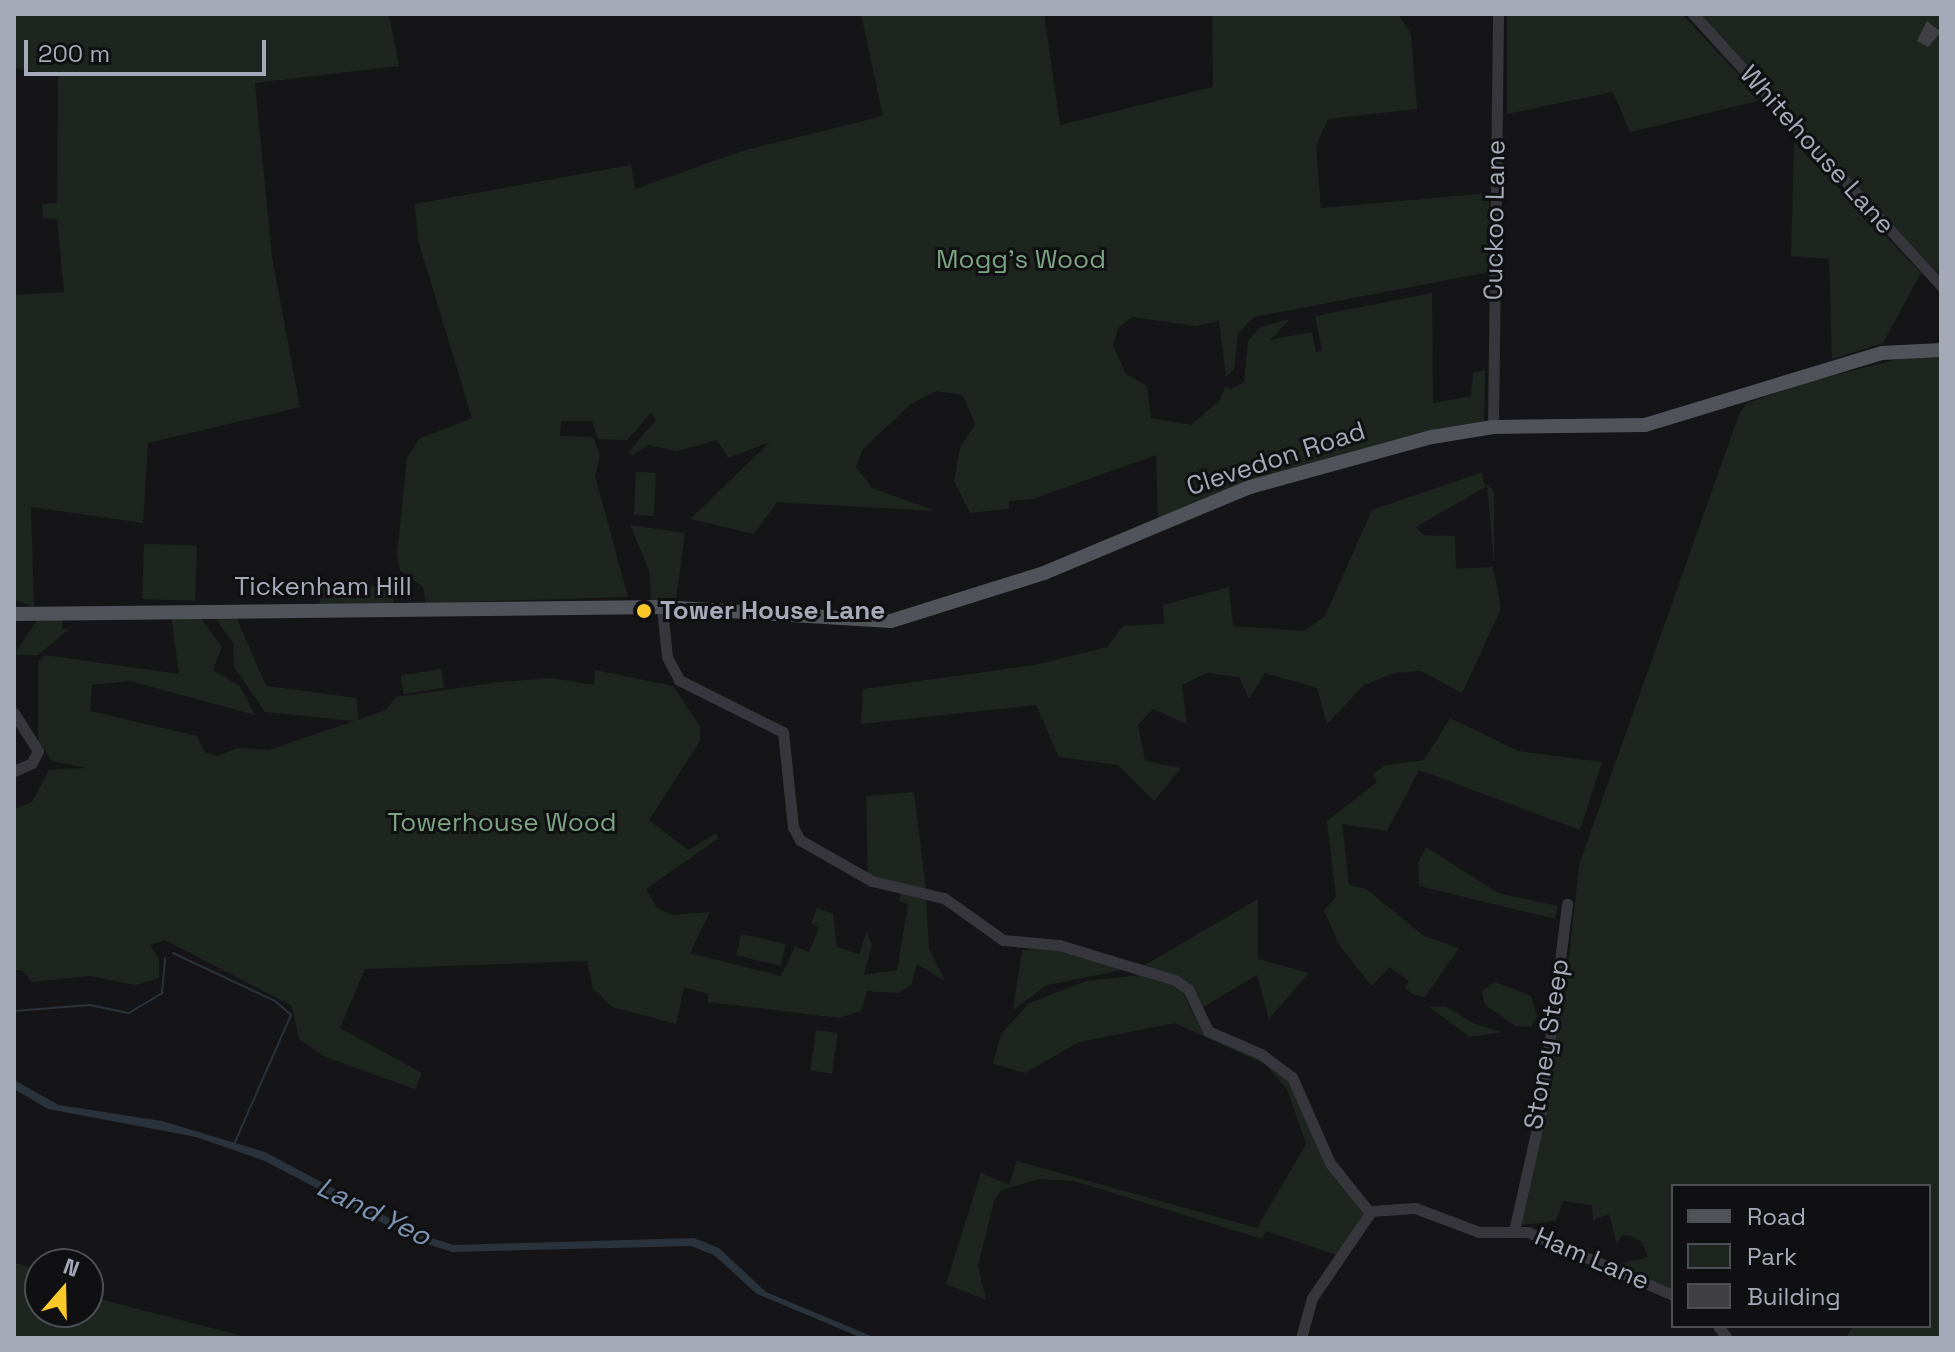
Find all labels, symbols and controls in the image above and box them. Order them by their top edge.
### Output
scale bar [28,24,270,74]
text: 200 m [38,38,110,69]
street label: Whitehouse Lane [1733,59,1901,241]
street label: Cuckoo Lane [1478,139,1512,301]
park label: Mogg's Wood [936,244,1106,276]
street label: Clevedon Road [1183,415,1369,503]
street label: Tickenham Hill [234,571,412,603]
place label: Tower House Lane [660,595,885,627]
marker: Tower House Lane [635,602,653,620]
park label: Towerhouse Wood [387,807,617,839]
street label: Stoney Steep [1518,956,1576,1132]
water label: Land Yeo [312,1169,436,1253]
legend [1671,1184,1931,1328]
text: Road [1747,1201,1806,1232]
street label: Ham Lane [1530,1221,1654,1297]
text: Park [1747,1241,1797,1272]
north arrow [24,1248,104,1328]
text: N [60,1252,83,1283]
text: Building [1747,1281,1841,1312]

